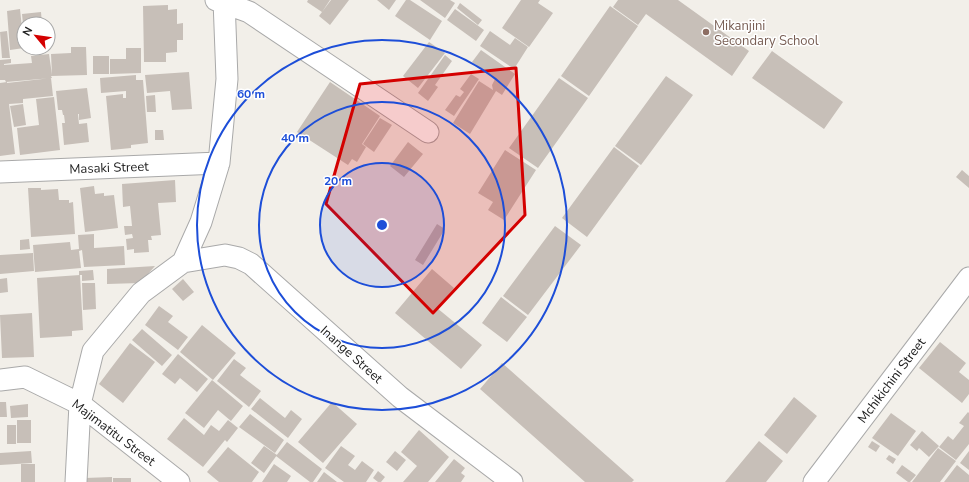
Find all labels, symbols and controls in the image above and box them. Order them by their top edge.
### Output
north arrow [16,16,56,56]
place label: Mikanjini Secondary School [714,17,819,50]
text: N [19,24,36,39]
marker: Mikanjini Secondary School [701,27,711,37]
text: 60 m [237,86,265,102]
text: 40 m [281,130,309,146]
street label: Masaki Street [69,158,150,178]
text: 20 m [324,173,352,189]
centre of rings [375,218,389,232]
street label: Inange Street [316,322,387,388]
street label: Mchikichini Street [854,334,930,427]
street label: Majimatitu Street [68,395,159,470]

